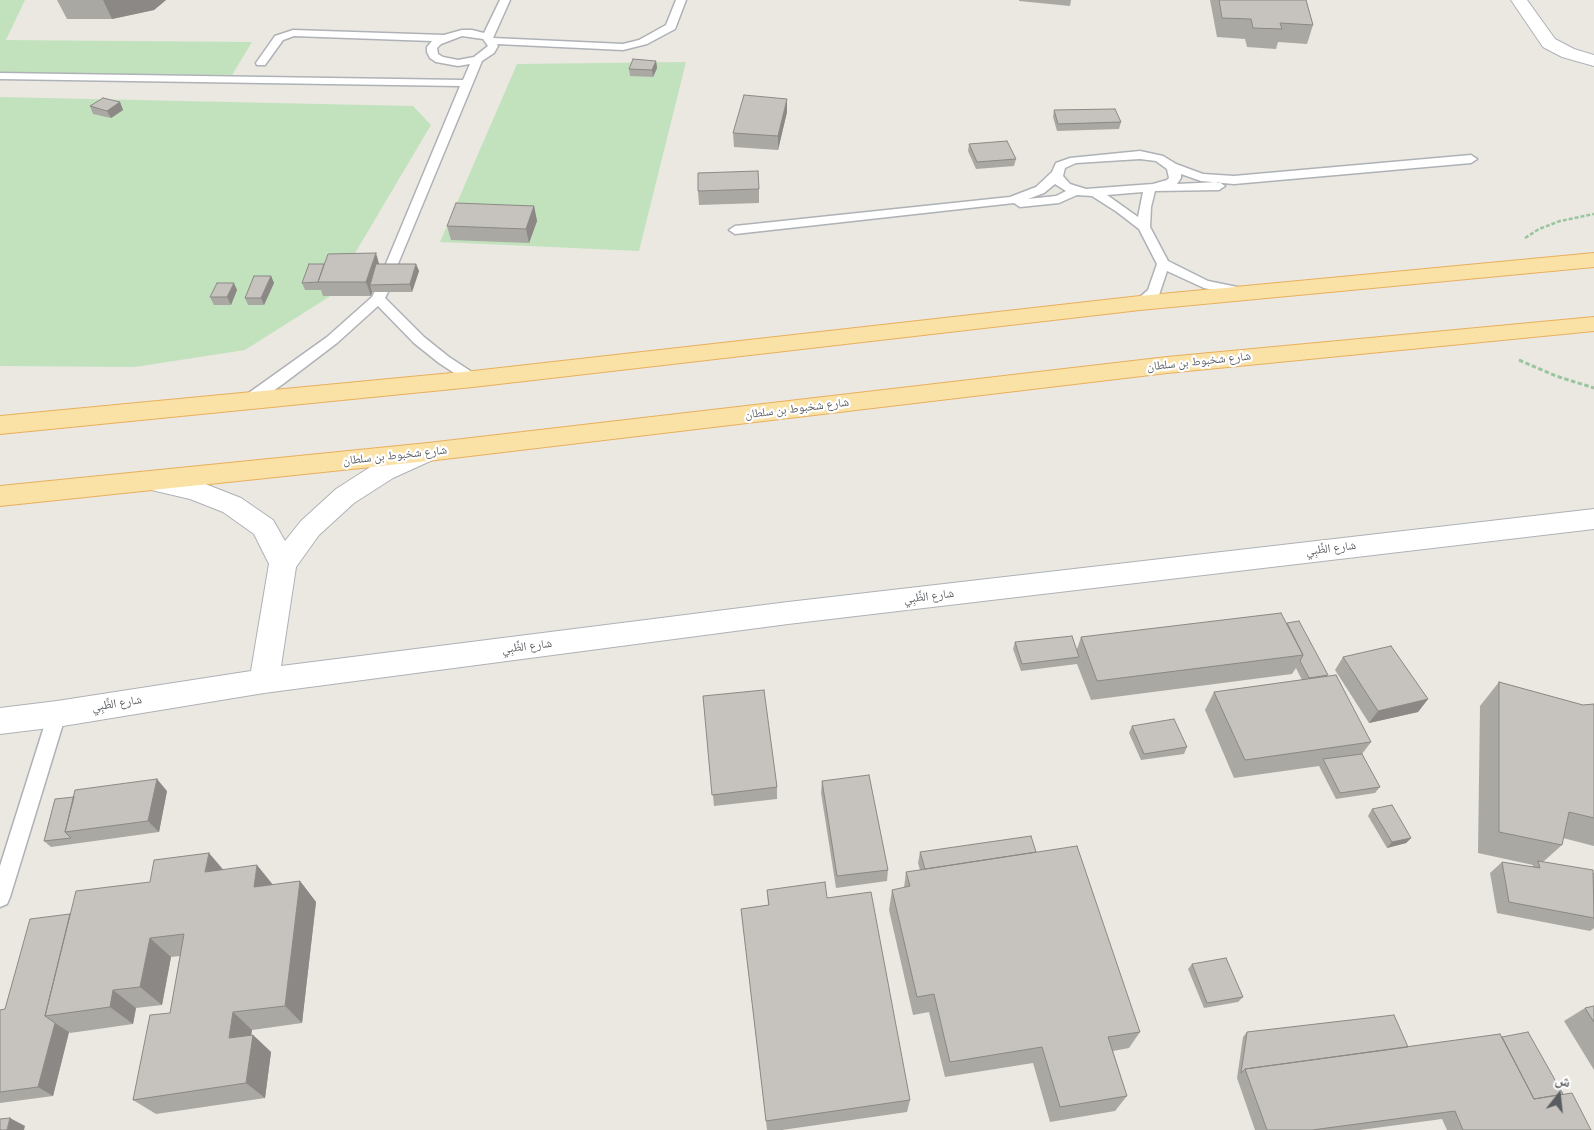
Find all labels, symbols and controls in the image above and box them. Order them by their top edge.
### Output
street label: شارع شخبوط بن سلطان [1146,349,1252,375]
street label: شارع شخبوط بن سلطان [744,395,850,423]
street label: شارع شخبوط بن سلطان [342,443,448,469]
street label: شارع الظَّبِي [1305,539,1357,559]
street label: شارع الظَّبِي [903,587,955,607]
street label: شارع الظَّبِي [501,637,553,657]
street label: شارع الظَّبِي [91,693,143,715]
north arrow [1534,1070,1584,1120]
text: ش [1554,1071,1572,1090]

